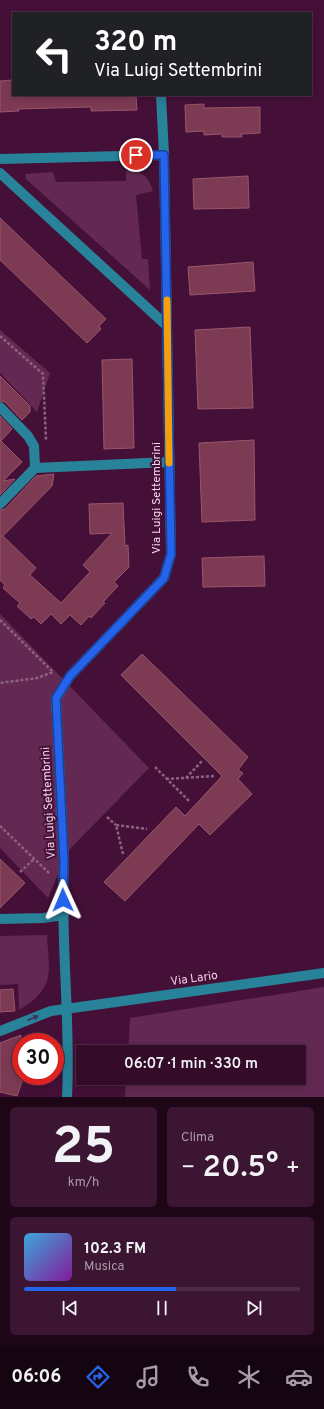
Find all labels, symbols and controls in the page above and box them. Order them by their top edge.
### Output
text: 320 m [94,25,177,61]
icon: left [28,28,80,80]
text: Via Luigi Settembrini [94,60,262,83]
pin [119,138,153,172]
icon: arrive [125,144,147,166]
street label: Via Luigi Settembrini [149,442,165,554]
street label: Via Luigi Settembrini [38,747,60,859]
position arrow [42,879,84,921]
street label: Via Lario [169,968,219,990]
one-way arrow [28,1015,39,1021]
speed limit sign: 30 [12,1033,64,1085]
text: 06:07 · 1 min · 330 m [124,1055,258,1074]
text: 25 [52,1116,115,1182]
text: Clima [181,1130,214,1146]
text: 20.5° [203,1150,278,1187]
text: − [181,1155,195,1182]
text: + [286,1155,300,1182]
text: km/h [68,1175,99,1191]
text: 102.3 FM [84,1240,146,1259]
text: Musica [84,1259,124,1275]
icon: previous [59,1297,81,1319]
icon: pause [151,1297,173,1319]
icon: next [243,1297,265,1319]
icon: directions [84,1363,112,1391]
icon: music [134,1363,162,1391]
icon: phone [184,1363,212,1391]
icon: climate [235,1363,263,1391]
icon: car [285,1363,313,1391]
text: 06:06 [11,1366,61,1389]

